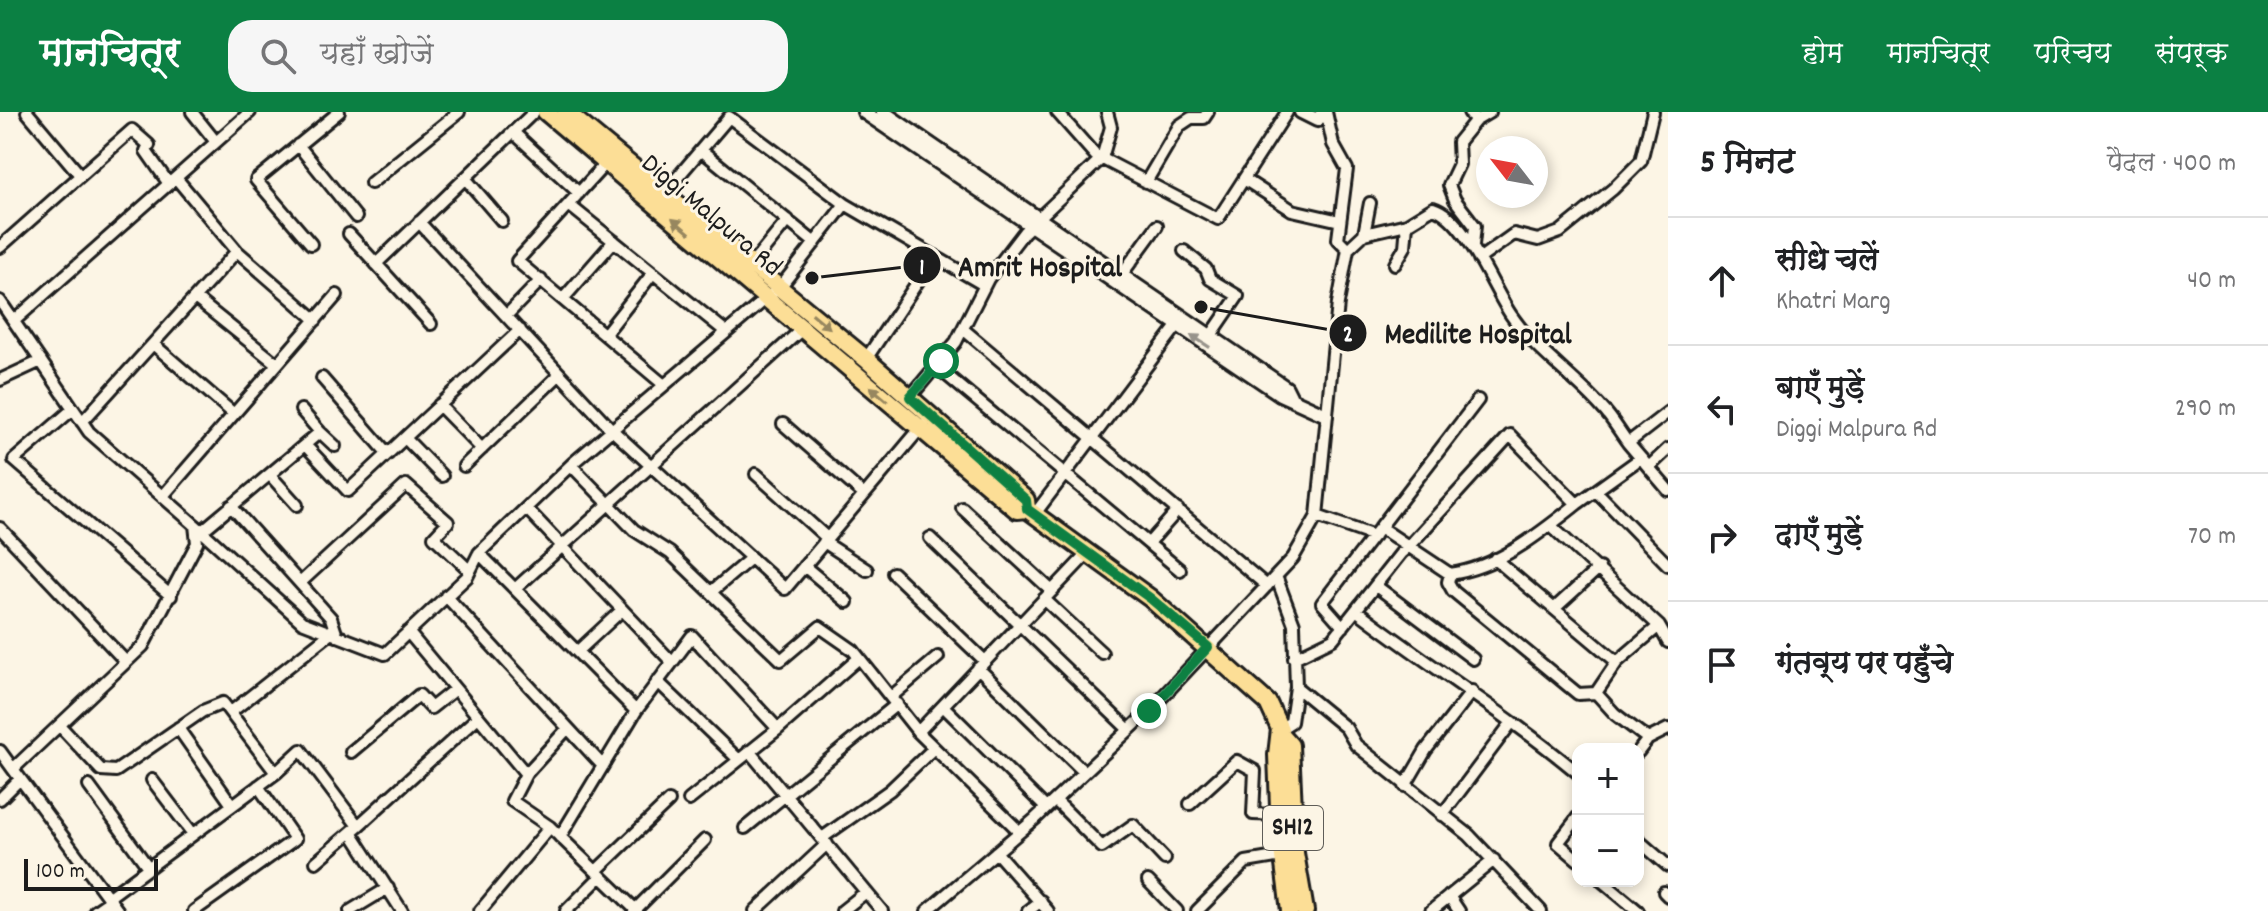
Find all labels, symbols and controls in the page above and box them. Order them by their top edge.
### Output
search box [228,20,788,92]
text: मानचित्र [40,29,180,84]
icon: search [256,34,300,78]
text: यहाँ खोजें [320,35,434,78]
text: होम [1802,36,1843,76]
text: मानचित्र [1887,36,1990,76]
text: परिचय [2034,36,2111,76]
text: संपर्क [2155,36,2228,76]
north arrow [1476,136,1548,208]
text: 5 मिनट [1700,140,1795,189]
street label: Diggi Malpura Rd [631,146,789,288]
text: पैदल · 400 m [2107,146,2236,183]
one-way arrow [671,218,691,235]
callout: Amrit Hospital [902,238,1138,292]
text: सीधे चलें [1776,241,1879,284]
text: Amrit Hospital [958,249,1123,292]
text: 1 [919,252,925,286]
icon: ahead [1700,259,1744,303]
text: 40 m [2187,263,2236,300]
text: Khatri Marg [1776,284,1891,321]
callout: Medilite Hospital [1328,306,1587,360]
one-way arrow [811,312,831,329]
text: Medilite Hospital [1384,316,1572,359]
text: 2 [1343,319,1353,353]
one-way arrow [1189,335,1211,349]
route start [923,343,959,379]
text: बाएँ मुड़ें [1776,369,1864,412]
one-way arrow [869,386,889,403]
icon: left [1700,387,1744,431]
text: 290 m [2175,391,2236,428]
text: Diggi Malpura Rd [1776,412,1937,449]
icon: right [1700,515,1744,559]
text: दाएँ मुड़ें [1776,516,1863,559]
text: 70 m [2188,519,2236,556]
icon: arrive [1700,643,1744,687]
text: गंतव्य पर पहुँचे [1776,644,1953,687]
route end [1131,693,1167,729]
map controls [1572,743,1644,887]
button: + [1572,743,1644,815]
road number: SH12 [1263,806,1323,850]
button: − [1572,815,1644,887]
scale bar [24,855,158,891]
text: 100 m [36,857,85,888]

